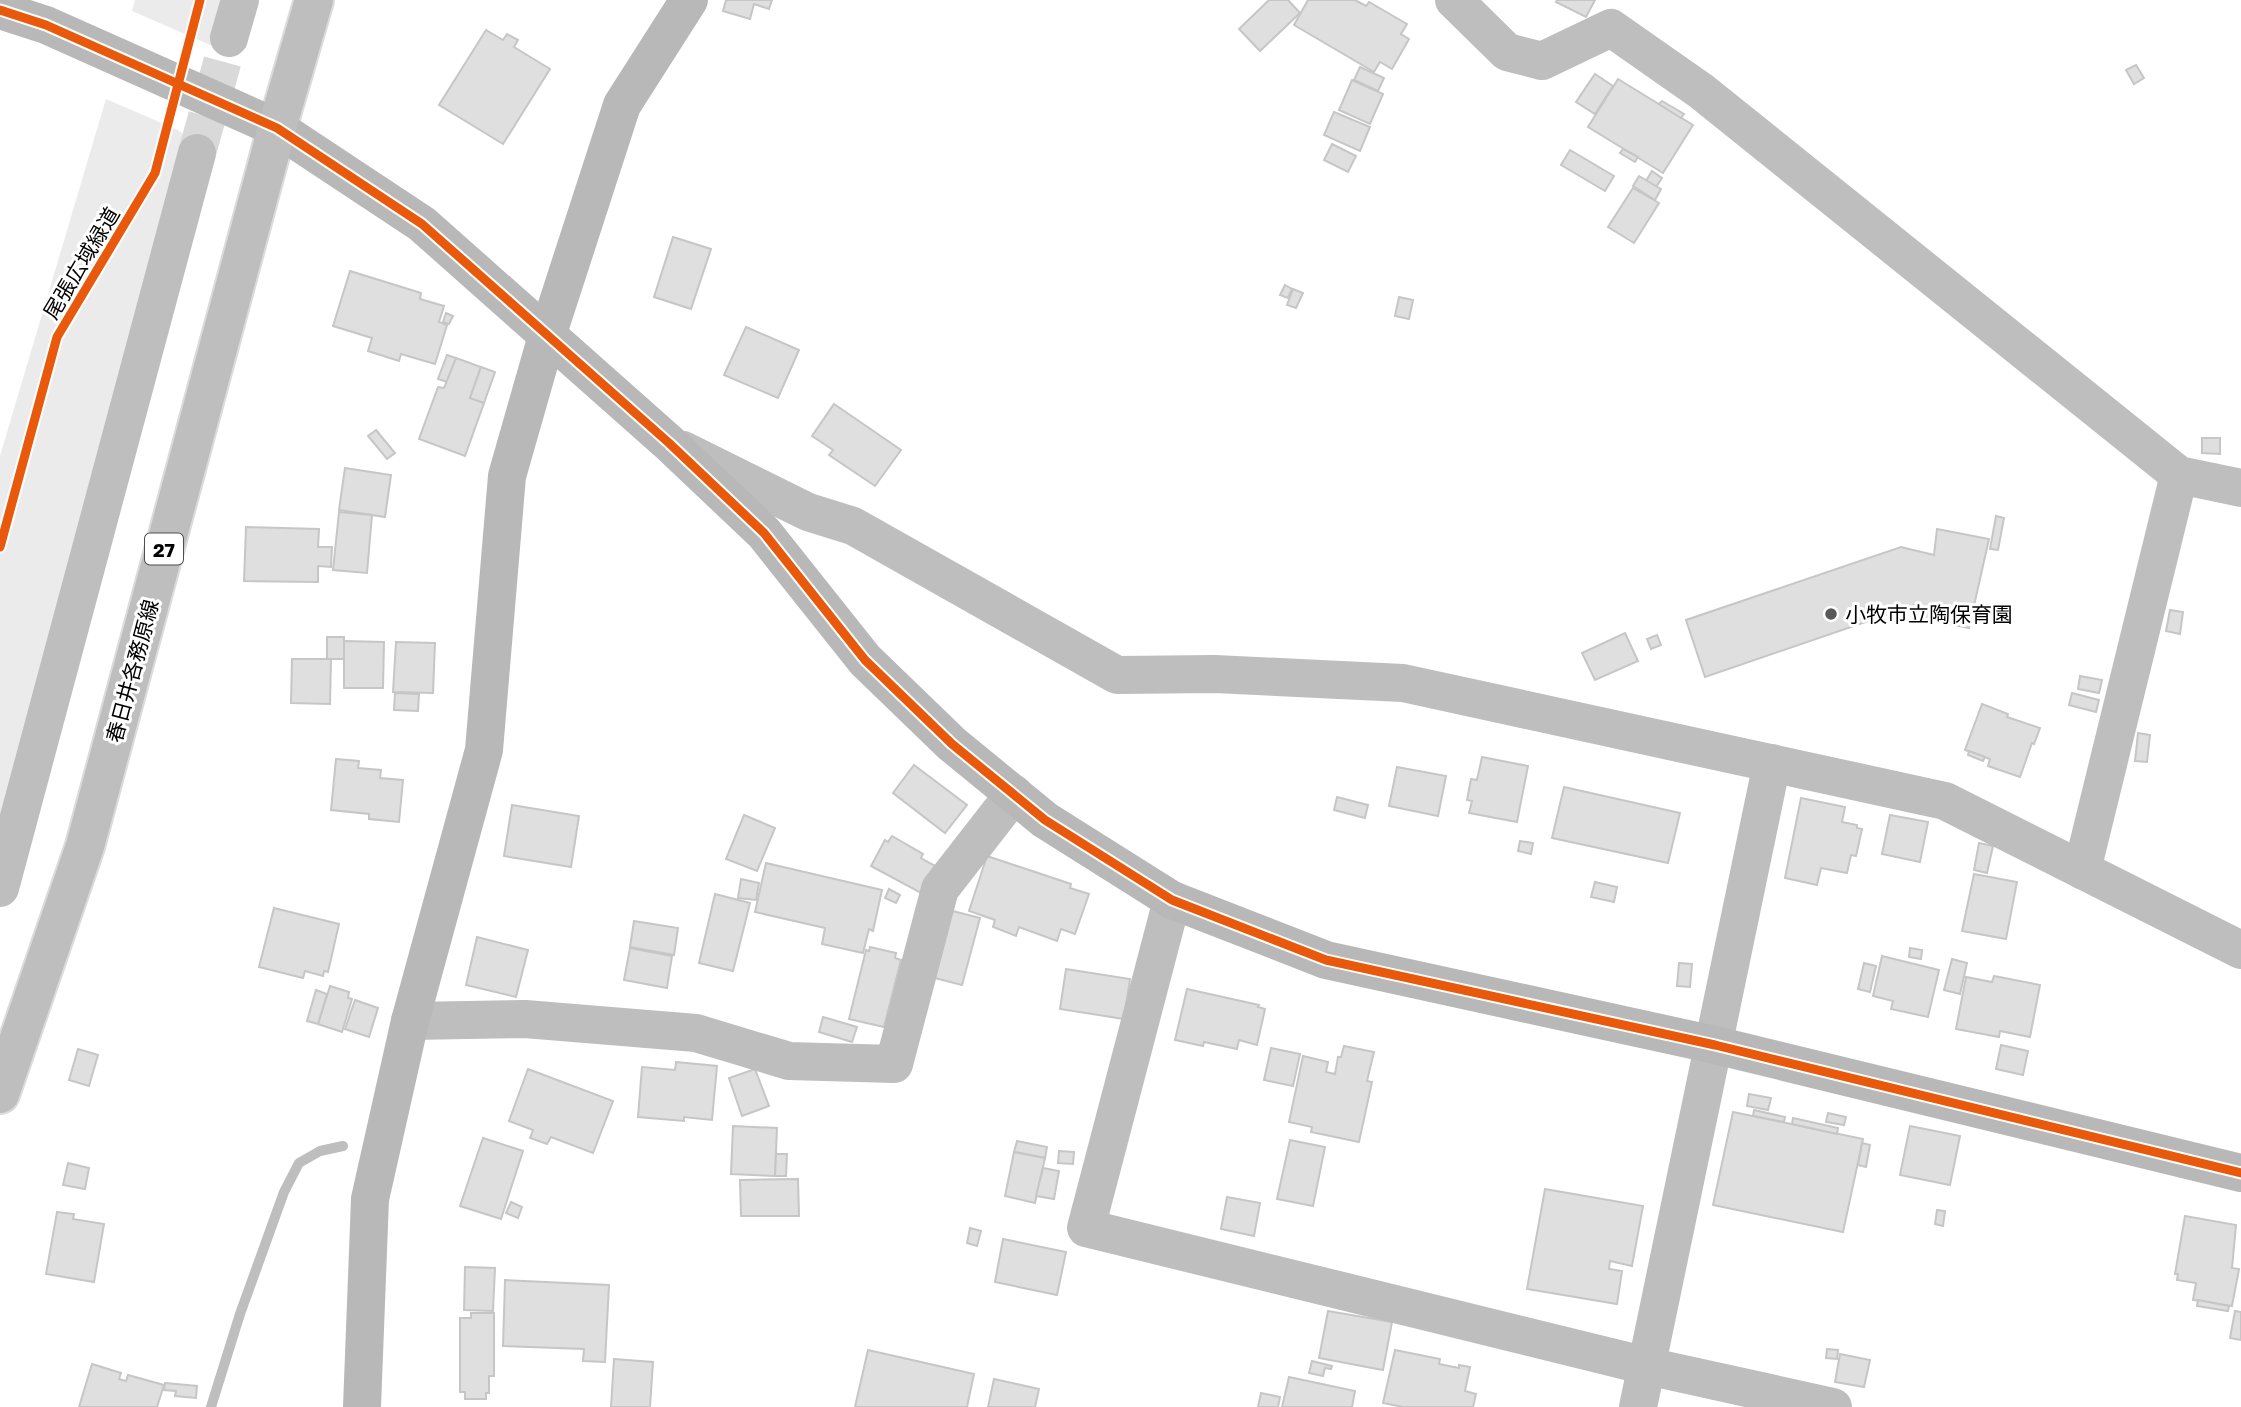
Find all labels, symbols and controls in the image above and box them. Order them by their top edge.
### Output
street label: 尾張広域緑道 [37,202,125,324]
road number: 27 [145,534,183,564]
street label: 春日井各務原線 [100,597,164,745]
place label: 小牧市立陶保育園 [1845,601,2013,627]
marker: 小牧市立陶保育園 [1823,606,1839,622]

